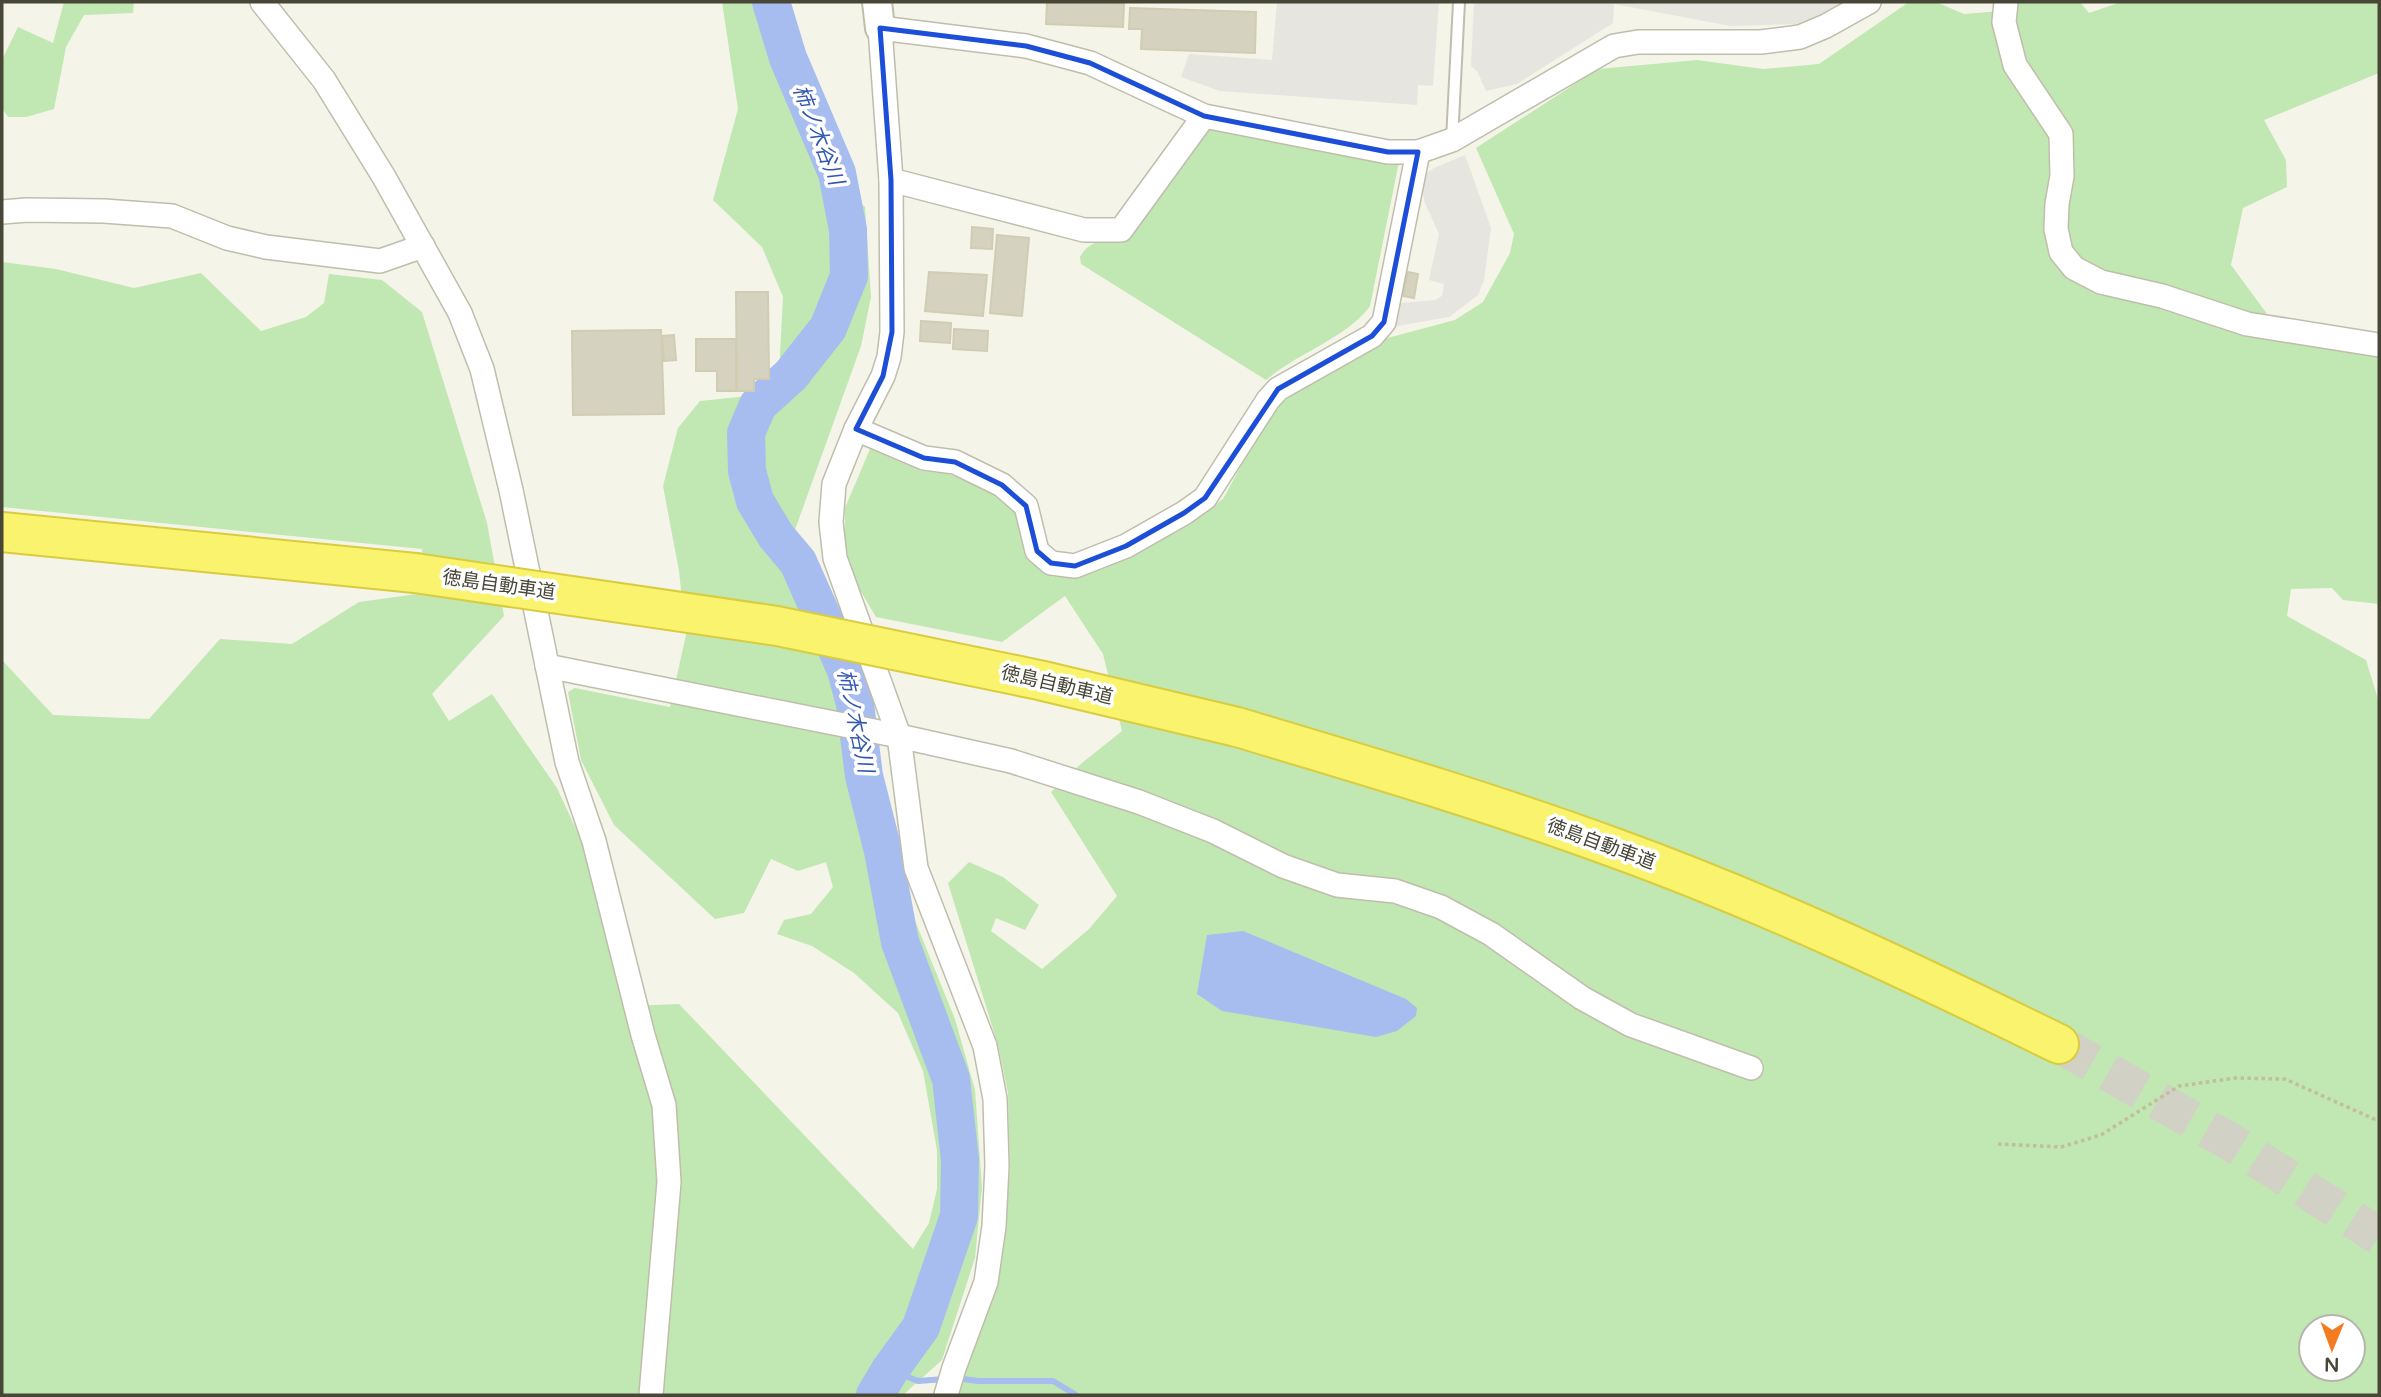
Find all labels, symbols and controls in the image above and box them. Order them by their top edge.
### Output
water label: 柿ノ木谷川 [788,82,849,190]
street label: 徳島自動車道 [441,566,557,604]
street label: 徳島自動車道 [999,661,1115,709]
water label: 柿ノ木谷川 [832,667,879,777]
street label: 徳島自動車道 [1544,814,1658,874]
north arrow [2297,1313,2367,1383]
text: N [2324,1353,2340,1375]

